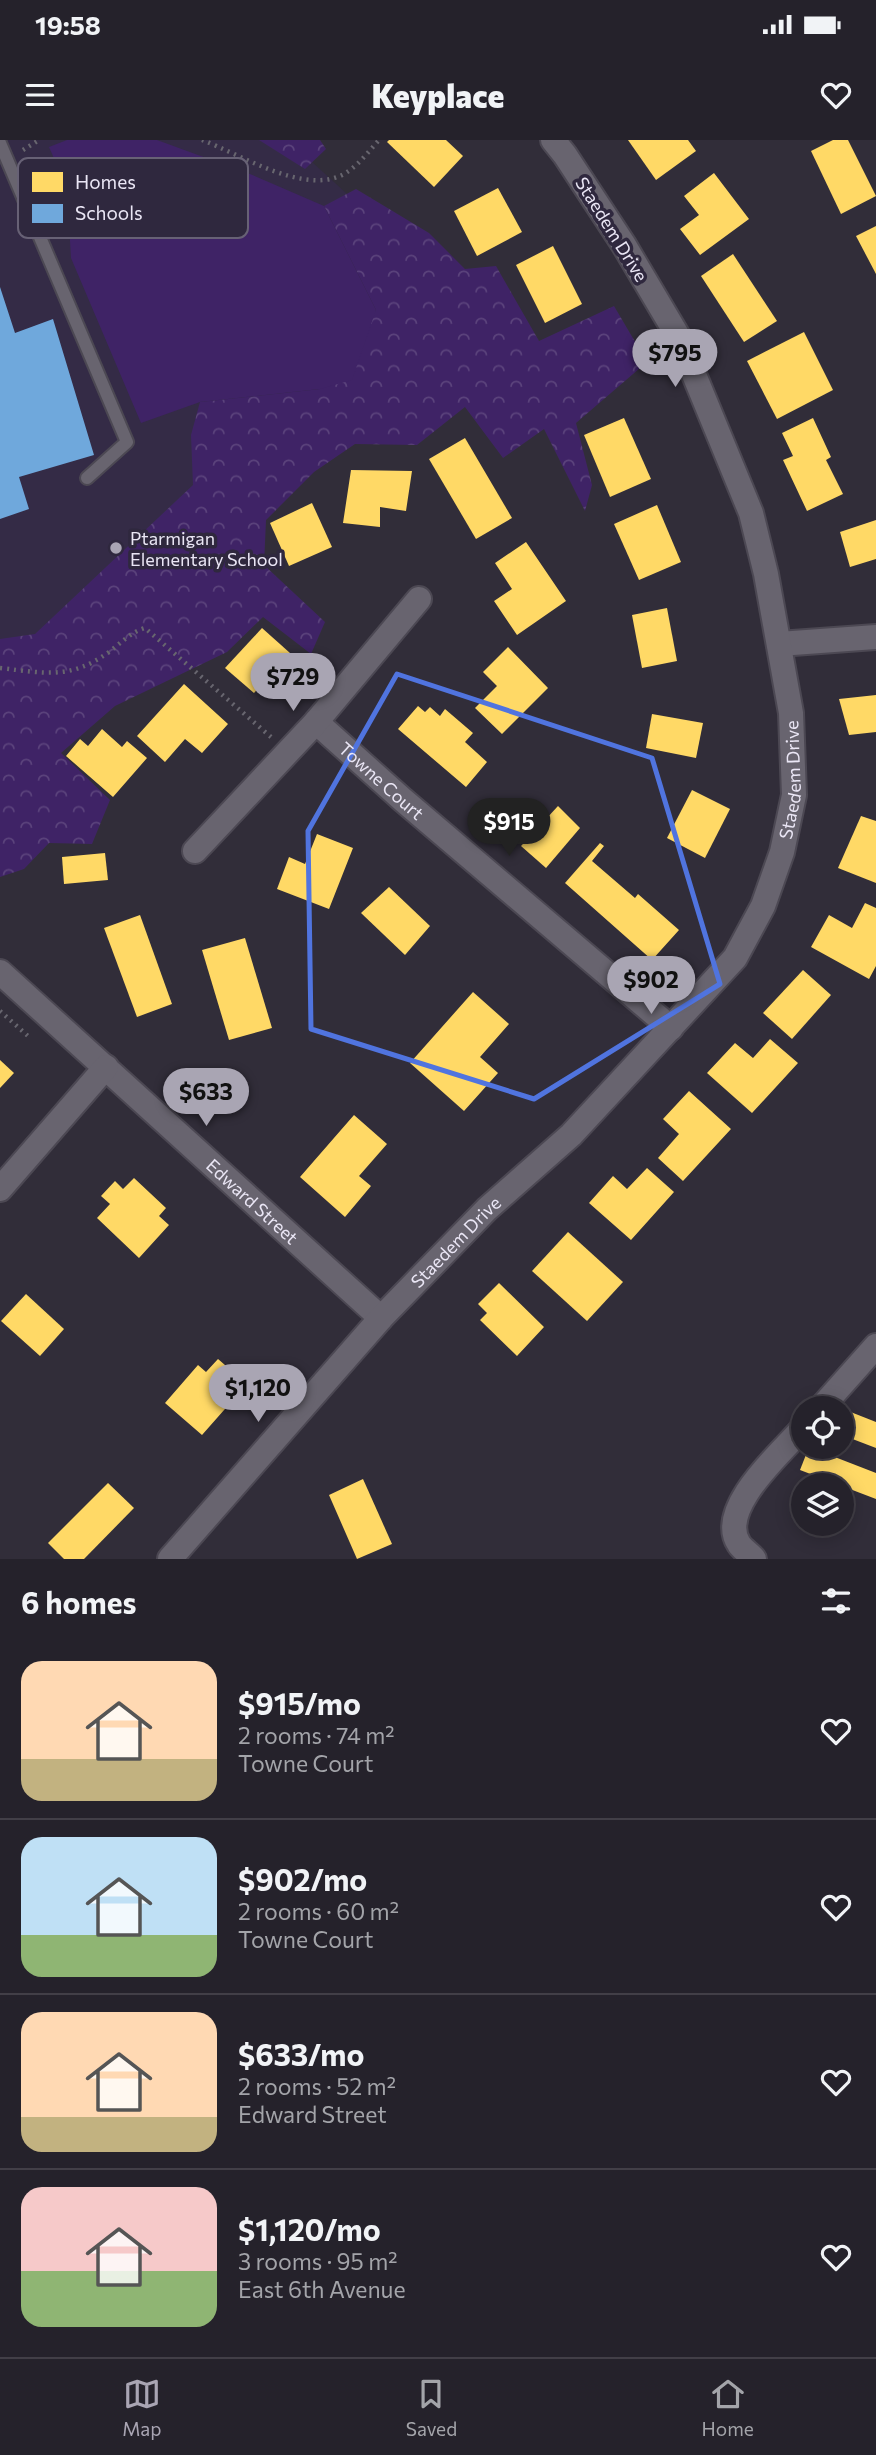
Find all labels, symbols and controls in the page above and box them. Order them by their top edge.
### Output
text: 19:58 [35,9,101,40]
text: Keyplace [372,75,504,115]
icon: menu [21,76,59,114]
icon: heart [817,76,855,114]
legend [18,158,248,238]
text: Homes [75,170,136,193]
street label: Staedem Drive [571,173,653,285]
text: Schools [75,201,143,224]
pin: $795 [634,330,716,389]
text: $795 [648,338,702,366]
place label: Ptarmigan Elementary School [130,527,283,570]
marker: Ptarmigan Elementary School [108,540,124,556]
pin: $729 [252,654,334,713]
text: $729 [267,662,320,690]
street label: Staedem Drive [774,720,805,841]
street label: Towne Court [335,737,429,824]
pin: $915 [468,798,550,858]
text: $915 [483,807,535,835]
pin: $902 [610,956,692,1016]
text: $902 [623,965,679,993]
pin: $633 [165,1068,247,1128]
text: $633 [179,1077,233,1105]
street label: Edward Street [202,1154,303,1249]
street label: Staedem Drive [406,1191,505,1292]
pin: $1,120 [201,1364,315,1424]
text: $1,120 [225,1373,291,1401]
map controls [791,1396,854,1536]
button: locate [791,1396,854,1459]
button: layers [791,1473,854,1536]
icon: filters [817,1582,855,1620]
text: 6 homes [21,1583,136,1620]
text: $915/mo [238,1684,361,1721]
icon: home [77,1689,161,1773]
icon: heart [817,1712,855,1750]
text: 2 rooms · 74 m² [238,1721,394,1749]
text: Towne Court [238,1749,373,1777]
text: $902/mo [238,1860,367,1897]
icon: home [77,1865,161,1949]
icon: heart [817,1888,855,1926]
text: 2 rooms · 60 m² [238,1897,399,1925]
text: Towne Court [238,1925,373,1953]
text: $633/mo [238,2035,364,2072]
icon: home [77,2040,161,2124]
icon: heart [817,2063,855,2101]
text: 2 rooms · 52 m² [238,2072,396,2100]
text: Edward Street [238,2100,387,2128]
text: $1,120/mo [238,2210,381,2247]
icon: home [77,2215,161,2299]
icon: heart [817,2238,855,2276]
text: 3 rooms · 95 m² [238,2247,397,2275]
text: East 6th Avenue [238,2275,406,2303]
tab: Map [122,2375,161,2440]
tab: Saved [406,2375,457,2440]
tab: Home [702,2375,754,2440]

